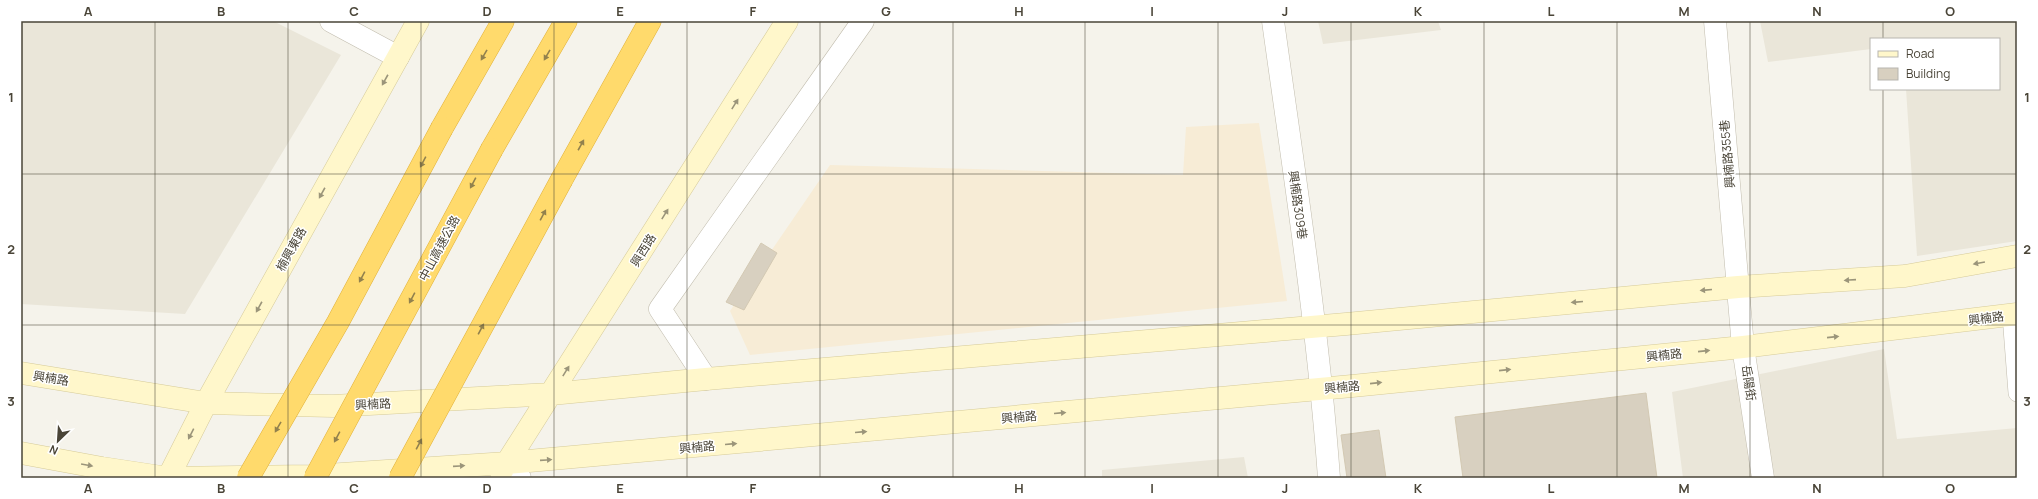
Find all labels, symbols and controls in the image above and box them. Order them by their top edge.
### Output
text: A [84,2,93,20]
text: B [217,2,225,20]
text: C [349,2,359,20]
text: D [482,2,492,20]
text: E [616,2,624,20]
text: F [750,2,757,20]
text: G [881,2,891,20]
text: H [1014,2,1024,20]
text: I [1150,2,1154,20]
text: J [1282,2,1288,20]
text: K [1414,2,1423,20]
text: L [1548,2,1555,20]
text: M [1678,2,1690,20]
text: N [1812,2,1822,20]
text: O [1945,2,1955,20]
legend [1870,38,2000,90]
text: Road [1906,45,1934,62]
one-way arrow [480,49,487,61]
one-way arrow [543,49,550,61]
text: Building [1906,65,1950,82]
one-way arrow [382,74,389,86]
text: 1 [8,88,14,106]
text: 1 [2024,88,2030,106]
one-way arrow [731,98,738,110]
street label: 興楠路355巷 [1716,119,1738,189]
one-way arrow [578,139,585,150]
one-way arrow [420,156,426,168]
street label: 興楠路309巷 [1285,169,1311,241]
one-way arrow [470,178,477,189]
one-way arrow [319,187,326,199]
one-way arrow [539,209,546,221]
one-way arrow [661,209,669,219]
street label: 中山高速公路 [415,212,463,284]
street label: 楠興東路 [272,224,310,274]
street label: 興西路 [626,230,660,270]
text: 2 [7,240,15,258]
text: 2 [2023,240,2031,258]
one-way arrow [1972,260,1985,266]
one-way arrow [359,271,365,283]
one-way arrow [1844,276,1856,283]
one-way arrow [1700,287,1712,294]
one-way arrow [409,292,415,304]
one-way arrow [1571,299,1583,306]
one-way arrow [256,301,262,313]
street label: 興楠路 [1967,307,2005,329]
one-way arrow [477,324,484,335]
one-way arrow [1827,333,1839,340]
street label: 興楠路 [1645,345,1683,365]
one-way arrow [1698,347,1710,354]
street label: 岳陽街 [1738,364,1760,402]
one-way arrow [562,366,570,376]
street label: 興楠路 [32,367,70,389]
one-way arrow [1499,367,1511,374]
street label: 興楠路 [1323,377,1361,397]
one-way arrow [1370,380,1382,387]
text: 3 [7,392,15,410]
text: 3 [2023,392,2031,410]
street label: 興楠路 [355,395,391,413]
street label: 興楠路 [1000,407,1038,427]
one-way arrow [1054,410,1066,416]
north arrow [38,421,78,461]
one-way arrow [274,421,281,433]
one-way arrow [187,428,194,439]
one-way arrow [855,428,867,435]
one-way arrow [334,431,341,443]
street label: 興楠路 [678,437,716,457]
one-way arrow [416,438,422,450]
one-way arrow [725,440,737,447]
text: N [47,442,60,459]
one-way arrow [540,457,552,464]
one-way arrow [81,463,93,469]
one-way arrow [453,463,465,470]
text: A [84,479,93,497]
text: B [217,479,225,497]
text: C [349,479,359,497]
text: D [482,479,492,497]
text: E [616,479,624,497]
text: F [750,479,757,497]
text: G [881,479,891,497]
text: H [1014,479,1024,497]
text: I [1150,479,1154,497]
text: J [1282,479,1288,497]
text: K [1414,479,1423,497]
text: L [1548,479,1555,497]
text: M [1678,479,1690,497]
text: N [1812,479,1822,497]
text: O [1945,479,1955,497]

